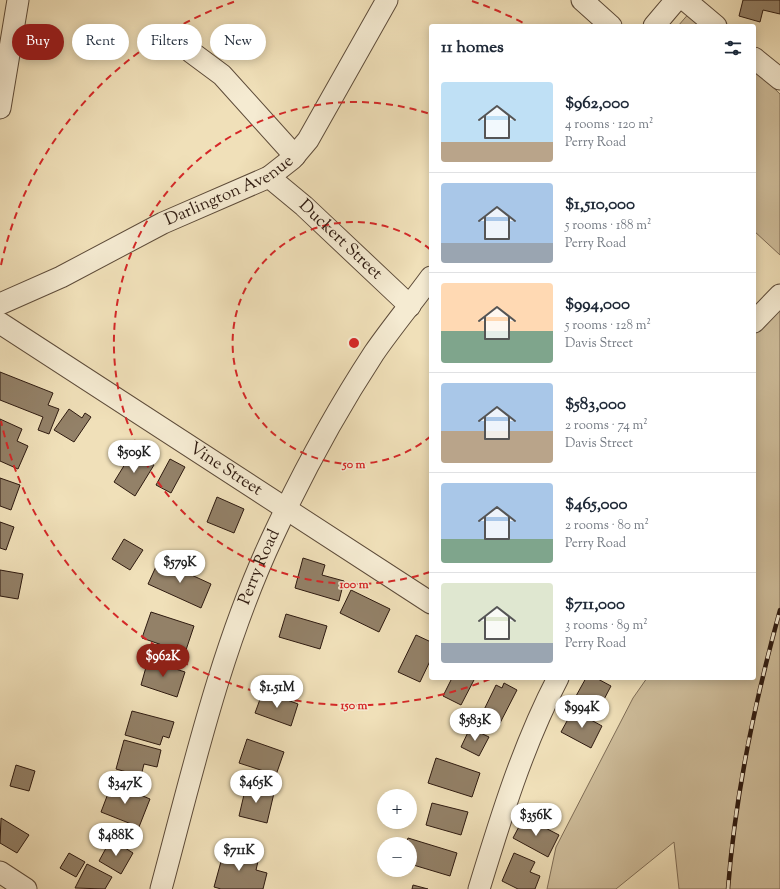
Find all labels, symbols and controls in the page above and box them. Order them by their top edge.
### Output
chip: Buy [12,24,64,60]
chip: Rent [72,24,129,60]
chip: Filters [137,24,202,60]
chip: New [210,24,266,60]
text: 11 homes [441,36,504,60]
icon: filters [722,37,744,59]
text: $962,000 [565,92,629,116]
icon: home [473,98,521,146]
text: 4 rooms · 120 m² [565,116,653,134]
text: Perry Road [565,134,626,152]
street label: Darlington Avenue [161,150,299,233]
text: $1,510,000 [565,193,635,217]
street label: Duckert Street [293,194,388,286]
icon: home [473,199,521,247]
text: 5 rooms · 188 m² [565,217,651,235]
text: Perry Road [565,235,626,253]
text: $994,000 [565,293,630,317]
icon: home [473,299,521,347]
text: 5 rooms · 128 m² [565,317,651,335]
text: Davis Street [565,335,633,353]
centre of rings [347,336,361,350]
text: $583,000 [565,393,626,417]
icon: home [473,399,521,447]
text: 2 rooms · 74 m² [565,417,648,435]
text: Davis Street [565,435,633,453]
street label: Vine Street [184,437,267,502]
pin: $509K [106,440,162,474]
text: $509K [117,444,151,462]
text: 50 m [342,456,366,474]
text: $465,000 [565,493,627,517]
icon: home [473,499,521,547]
text: 2 rooms · 80 m² [565,517,649,535]
street label: Perry Road [233,525,287,608]
text: Perry Road [565,535,626,553]
pin: $579K [152,550,208,584]
text: $579K [163,554,197,572]
text: 100 m [338,576,369,594]
text: $711,000 [565,593,625,617]
icon: home [473,599,521,647]
text: 3 rooms · 89 m² [565,617,648,635]
text: Perry Road [565,635,626,653]
pin: $962K [135,644,191,678]
text: $962K [145,648,181,666]
pin: $1.51M [244,675,310,709]
text: $1.51M [259,679,295,697]
pin: $994K [554,695,610,729]
text: 150 m [339,697,368,715]
text: $994K [564,699,600,717]
pin: $583K [447,708,503,742]
text: $583K [459,712,491,730]
pin: $465K [228,770,284,804]
pin: $347K [97,771,153,805]
text: $465K [239,774,273,792]
text: $347K [108,775,142,793]
map controls [377,789,417,877]
button: + [377,789,417,829]
pin: $356K [508,803,564,837]
text: $356K [520,807,552,825]
pin: $488K [88,823,144,857]
text: $488K [98,827,134,845]
button: − [377,837,417,877]
pin: $711K [211,838,267,872]
text: $711K [223,842,255,860]

